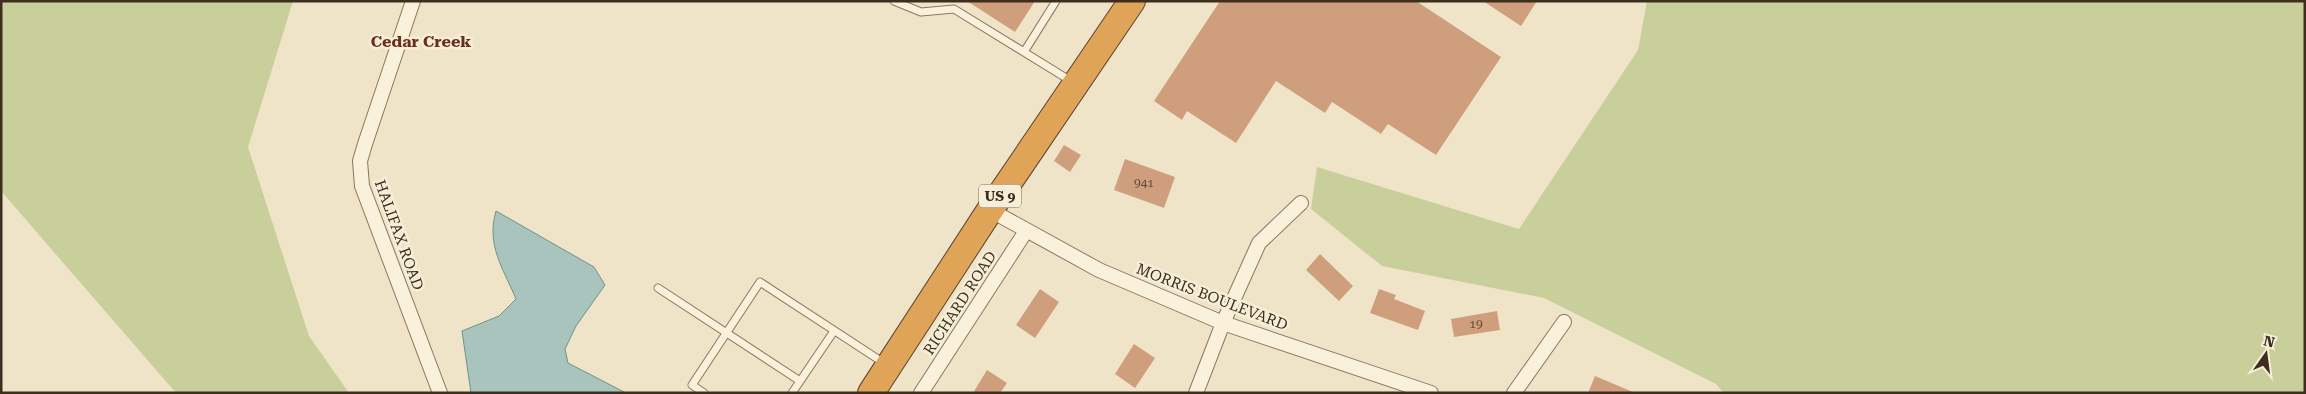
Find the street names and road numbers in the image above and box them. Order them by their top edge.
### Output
street label: HALIFAX ROAD [371,177,427,293]
road number: US 9 [979,185,1021,208]
street label: RICHARD ROAD [920,248,1000,358]
street label: MORRIS BOULEVARD [1134,260,1290,334]

